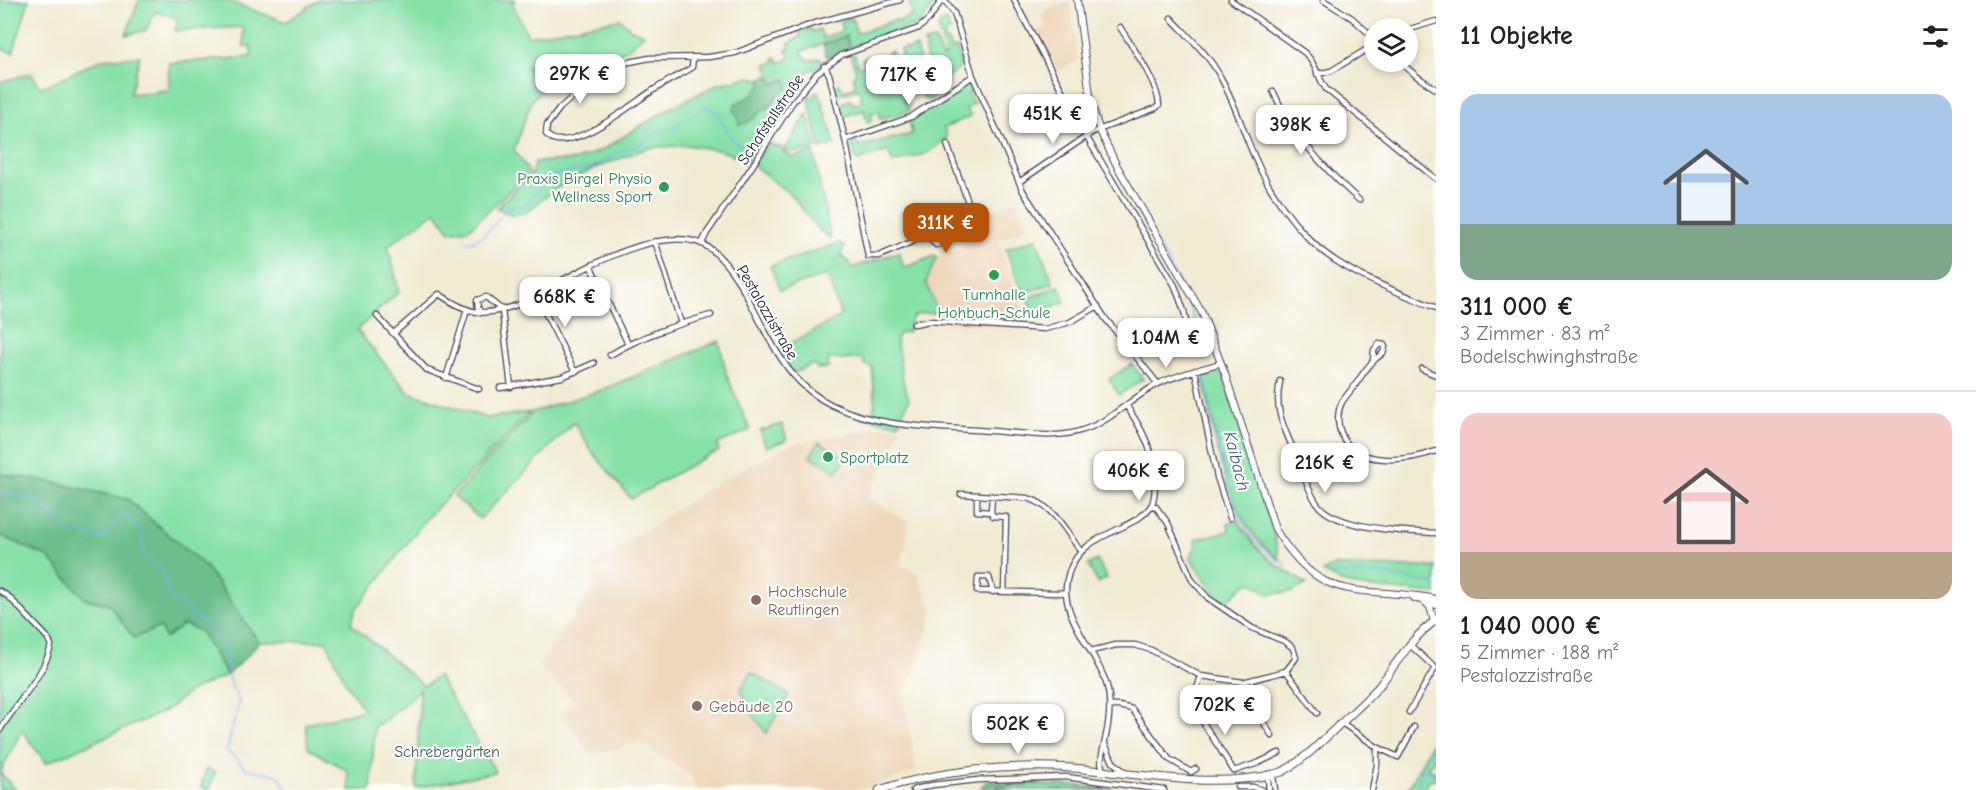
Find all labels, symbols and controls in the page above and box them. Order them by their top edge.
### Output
map controls [1364,18,1418,72]
button: layers [1364,18,1418,72]
icon: filters [1919,20,1952,53]
text: 11 Objekte [1460,21,1573,51]
pin: 297K € [531,54,629,105]
pin: 717K € [860,55,958,106]
text: 297K € [549,62,611,85]
text: 717K € [880,63,938,86]
street label: Schafstallstraße [734,71,808,168]
pin: 451K € [1004,94,1102,145]
text: 451K € [1023,102,1083,125]
pin: 398K € [1252,105,1350,156]
text: 398K € [1270,113,1332,136]
icon: home [1652,133,1760,241]
place label: Praxis Birgel Physio Wellness Sport [517,170,652,206]
marker: Praxis Birgel Physio Wellness Sport [657,180,671,194]
pin: 311K € [897,203,995,254]
text: 311K € [917,211,975,234]
street label: Pestalozzistraße [733,262,802,363]
marker: Turnhalle Hohbuch-Schule [987,268,1001,282]
pin: 668K € [516,277,614,328]
text: 668K € [533,285,597,308]
place label: Turnhalle Hohbuch-Schule [938,286,1050,322]
text: 311 000 € [1460,292,1574,322]
pin: 1.04M € [1111,318,1221,369]
text: 3 Zimmer · 83 m² [1460,322,1610,345]
text: 1.04M € [1131,326,1201,349]
text: Bodelschwinghstraße [1460,345,1638,368]
water label: Kaibach [1219,429,1254,493]
pin: 216K € [1276,443,1374,494]
place label: Sportplatz [840,449,909,467]
marker: Sportplatz [821,450,835,464]
pin: 406K € [1090,451,1188,502]
text: 216K € [1295,451,1355,474]
icon: home [1652,452,1760,560]
text: 406K € [1107,459,1171,482]
place label: Hochschule Reutlingen [768,583,847,619]
marker: Hochschule Reutlingen [749,593,763,607]
text: 1 040 000 € [1460,611,1602,641]
text: 5 Zimmer · 188 m² [1460,641,1618,664]
text: Pestalozzistraße [1460,664,1593,687]
pin: 702K € [1176,685,1274,736]
text: 702K € [1194,693,1256,716]
place label: Gebäude 20 [709,698,793,716]
marker: Gebäude 20 [690,699,704,713]
pin: 502K € [969,704,1067,755]
text: 502K € [986,712,1050,735]
park label: Schrebergärten [394,743,500,761]

